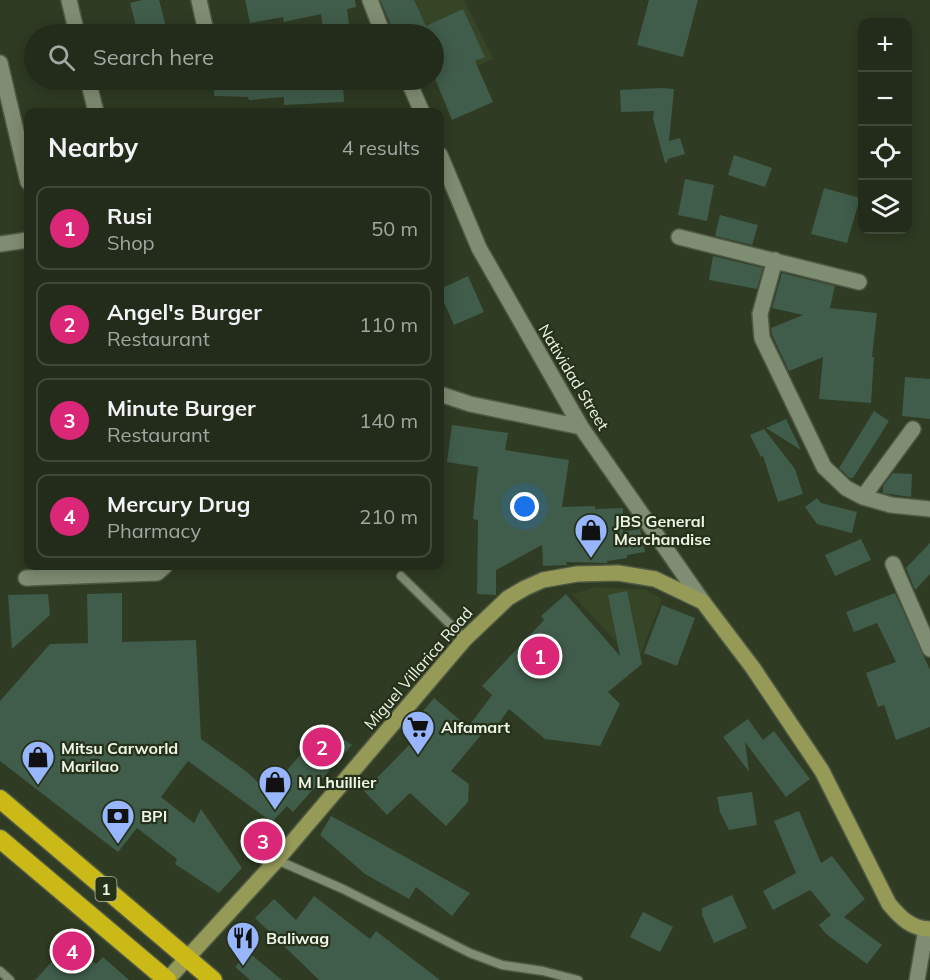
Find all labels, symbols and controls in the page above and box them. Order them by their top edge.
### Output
map controls [858,18,912,234]
button: + [858,18,912,72]
search box [24,24,444,90]
icon: search [45,41,78,74]
text: Search here [93,43,214,71]
button: − [858,72,912,126]
button: locate [858,126,912,180]
text: Nearby [48,131,138,164]
text: 4 results [342,135,420,160]
button: layers [858,180,912,234]
text: Rusi [107,202,152,230]
text: 1 [64,216,76,241]
text: 50 m [371,216,418,241]
text: Shop [107,230,155,255]
text: Angel's Burger [107,298,262,326]
text: 2 [64,312,76,337]
text: 110 m [359,312,418,337]
street label: Natividad Street [534,320,614,434]
text: Restaurant [107,326,210,351]
text: Minute Burger [107,394,256,422]
text: 3 [64,408,76,433]
text: 140 m [359,408,418,433]
text: Restaurant [107,422,210,447]
text: Mercury Drug [107,490,250,518]
your location [510,492,539,521]
text: 4 [64,504,76,529]
text: 210 m [359,504,418,529]
place label: JBS General Merchandise [614,511,711,549]
shop icon: JBS General Merchandise [573,512,609,559]
text: Pharmacy [107,518,201,543]
street label: Miguel Villarica Road [359,603,477,733]
pin: 1 [520,634,560,678]
supermarket icon: Alfamart [400,709,436,756]
place label: Alfamart [441,717,510,737]
pin: 2 [302,724,342,770]
place label: Mitsu Carworld Marilao [61,738,178,776]
shop icon: Mitsu Carworld Marilao [20,739,56,786]
shop icon: M Lhuillier [257,764,293,811]
place label: M Lhuillier [298,772,377,792]
bank icon: BPI [100,798,136,845]
place label: BPI [141,806,167,826]
pin: 3 [244,818,282,864]
road number: 1 [96,877,116,901]
restaurant icon: Baliwag [225,920,261,967]
pin: 4 [52,928,92,974]
place label: Baliwag [266,928,329,948]

